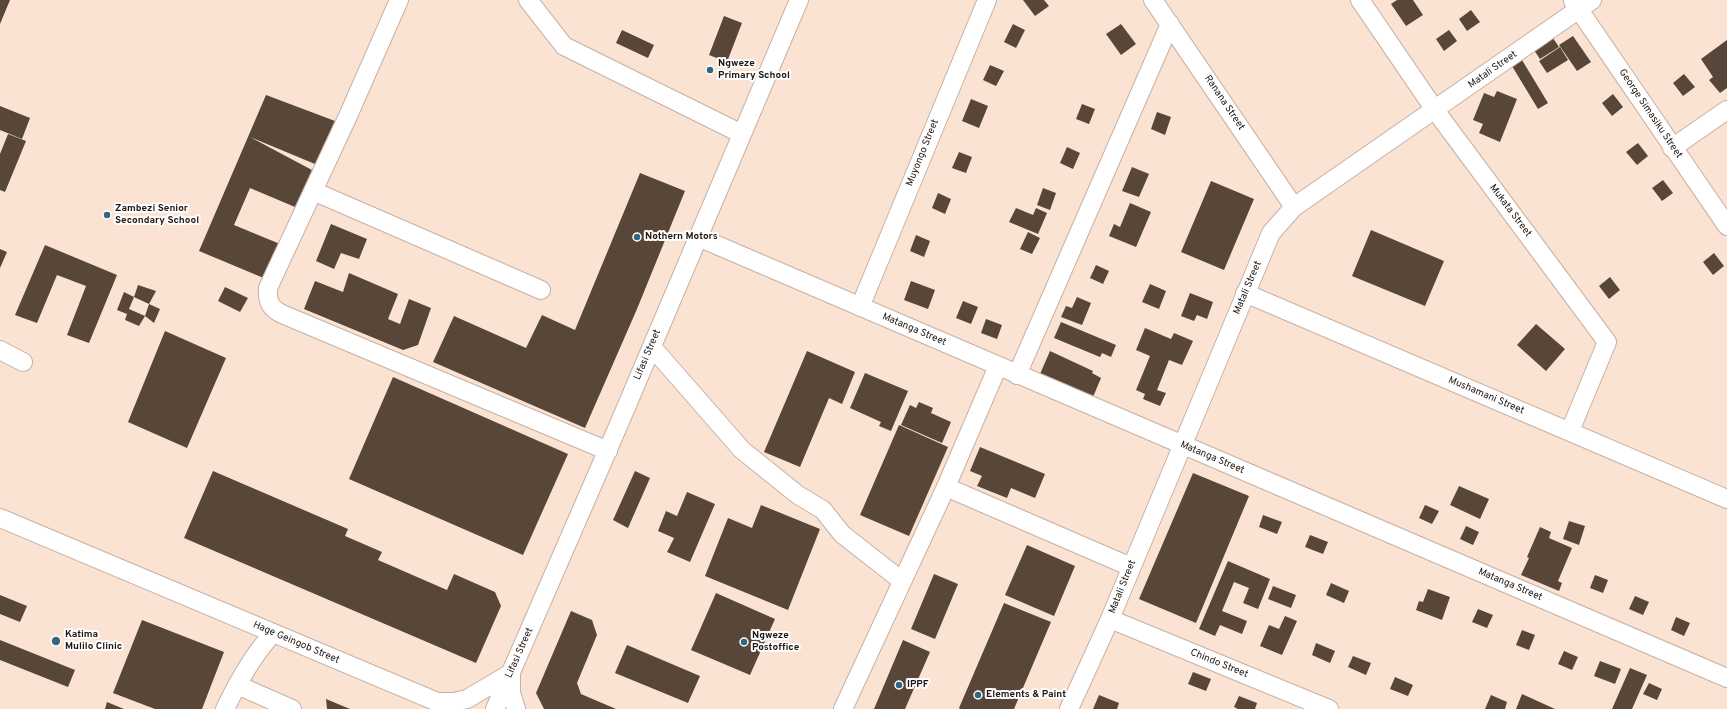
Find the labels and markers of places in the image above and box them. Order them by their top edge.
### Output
place label: Ngweze Primary School [718,58,790,82]
marker: Ngweze Primary School [705,65,715,75]
place label: Zambezi Senior Secondary School [115,203,199,226]
marker: Zambezi Senior Secondary School [102,210,112,220]
place label: Nothern Motors [645,231,718,243]
marker: Nothern Motors [632,232,642,242]
place label: Katima Mulilo Clinic [65,629,122,652]
place label: Ngweze Postoffice [752,630,799,654]
marker: Katima Mulilo Clinic [50,635,62,647]
marker: Ngweze Postoffice [739,637,749,647]
place label: IPPF [907,679,928,691]
marker: IPPF [894,680,904,690]
place label: Elements & Paint [986,689,1066,701]
marker: Elements & Paint [973,690,983,700]

